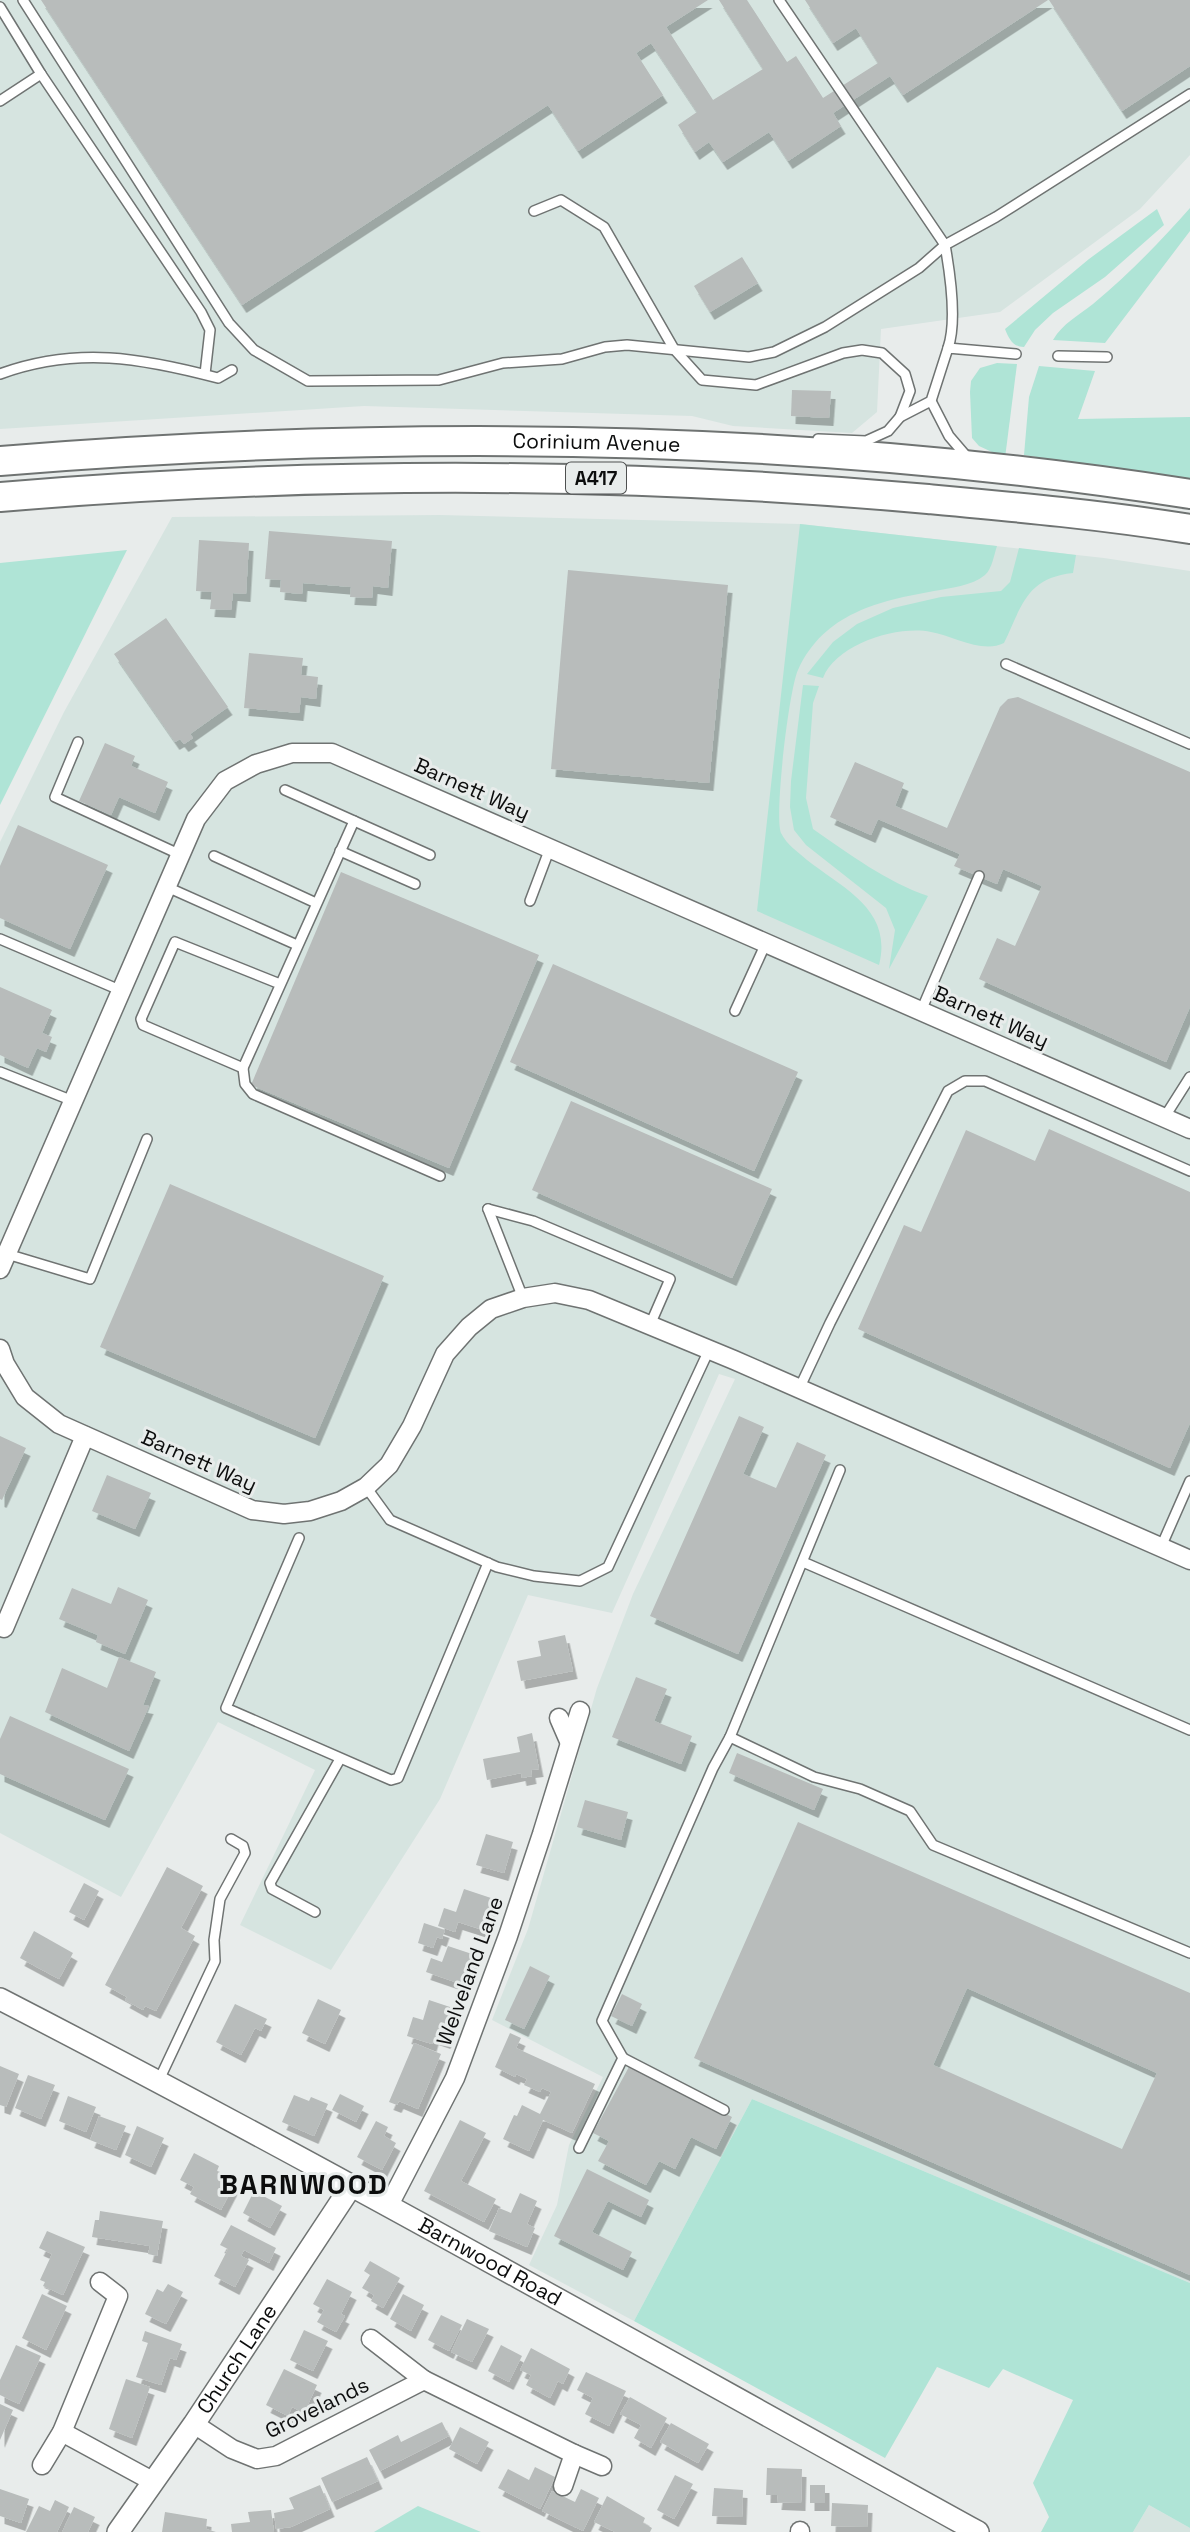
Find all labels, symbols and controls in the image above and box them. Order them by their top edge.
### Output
street label: Corinium Avenue [512,427,681,458]
road number: A417 [566,463,626,494]
street label: Barnett Way [410,751,534,826]
street label: Barnett Way [929,979,1053,1054]
street label: Barnett Way [137,1423,261,1498]
street label: Welveland Lane [430,1893,509,2049]
district label: BARNWOOD [219,2166,389,2202]
street label: Barnwood Road [414,2211,567,2312]
street label: Church Lane [190,2299,283,2419]
street label: Grovelands [261,2371,373,2444]

